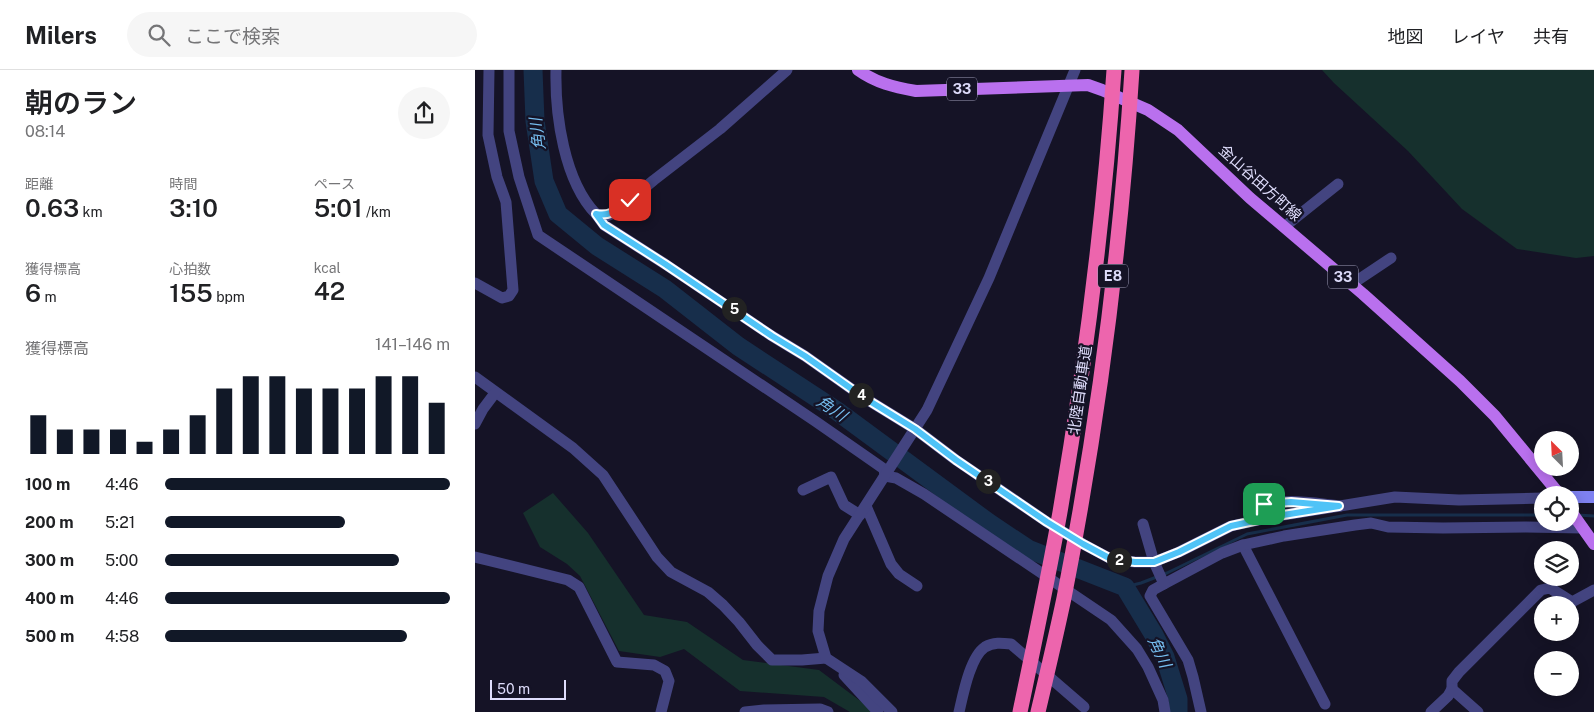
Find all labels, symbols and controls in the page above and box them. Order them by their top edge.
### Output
search box [127,12,477,57]
text: Milers [25,21,97,49]
icon: search [145,21,173,49]
text: ここで検索 [185,25,280,47]
text: 地図 [1388,26,1424,47]
text: レイヤ [1452,26,1505,47]
text: 共有 [1533,26,1569,47]
road number: 33 [947,78,977,100]
text: 朝のラン [25,86,137,119]
button: share [398,87,450,139]
water label: 角川 [526,115,549,151]
text: 08:14 [25,122,65,141]
street label: 金山谷田方町線 [1216,141,1305,224]
text: 距離 [25,176,53,192]
text: 時間 [169,176,197,192]
text: ペース [314,176,355,192]
pin [609,179,651,221]
icon: check [616,186,644,214]
text: 0.63 [25,193,79,223]
text: 3:10 [169,193,218,223]
text: 5:01 [314,193,363,223]
text: km [79,204,103,220]
text: /km [363,204,391,220]
text: kcal [314,260,341,276]
text: 獲得標高 [25,261,81,277]
text: 心拍数 [169,261,211,277]
road number: E8 [1098,265,1128,288]
road number: 33 [1328,266,1358,288]
text: 42 [314,276,345,306]
text: 6 [25,278,41,308]
text: 155 [169,278,213,308]
text: m [41,289,57,305]
text: bpm [213,289,245,305]
pin: 5 [721,296,747,322]
text: 5 [730,301,739,317]
text: 141–146 m [375,335,450,354]
text: 獲得標高 [25,339,89,358]
street label: 北陸自動車道 [1065,344,1094,436]
pin: 4 [849,382,873,408]
text: 4 [857,387,866,403]
water label: 角川 [813,392,852,426]
north arrow [1534,431,1579,476]
map controls [1534,431,1579,696]
pin: 3 [975,468,1001,494]
text: 3 [984,473,993,489]
text: 100 m [25,475,70,494]
text: 4:46 [105,475,139,494]
pin [1243,483,1285,525]
button: locate [1534,486,1579,531]
icon: arrive [1250,490,1278,518]
text: 200 m [25,513,74,532]
text: 5:21 [105,513,135,532]
button: layers [1534,541,1579,586]
pin: 2 [1107,548,1131,572]
text: 300 m [25,551,74,570]
text: 5:00 [105,551,138,570]
text: 2 [1115,552,1124,568]
text: 400 m [25,589,74,608]
text: 4:46 [105,589,139,608]
button: + [1534,596,1579,641]
text: 500 m [25,627,74,646]
text: 4:58 [105,627,139,646]
water label: 角川 [1144,634,1176,673]
button: − [1534,651,1579,696]
scale bar [490,677,566,700]
text: 50 m [497,681,530,697]

